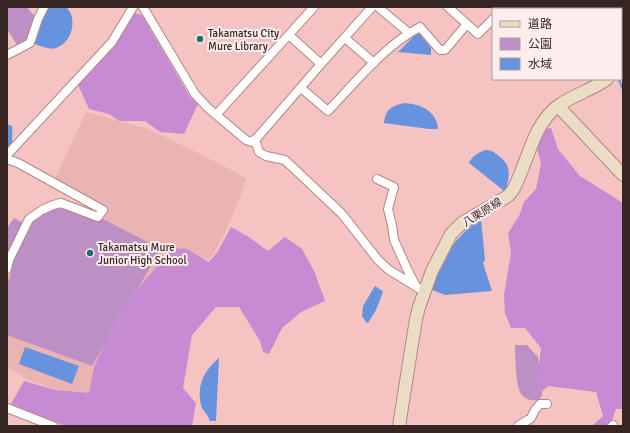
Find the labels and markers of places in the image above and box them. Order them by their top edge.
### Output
place label: Takamatsu City Mure Library [208,27,280,53]
marker: Takamatsu City Mure Library [195,34,205,44]
place label: Takamatsu Mure Junior High School [98,241,187,267]
marker: Takamatsu Mure Junior High School [85,248,95,258]

